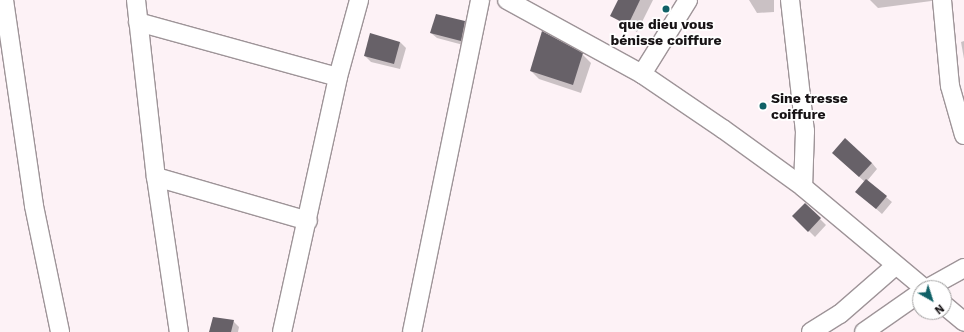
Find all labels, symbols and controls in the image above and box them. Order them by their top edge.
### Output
marker: que dieu vous bénisse coiffure [661,4,671,14]
place label: que dieu vous bénisse coiffure [610,16,722,48]
place label: Sine tresse coiffure [771,90,848,122]
marker: Sine tresse coiffure [758,101,768,111]
north arrow [912,280,952,320]
text: N [932,301,946,317]

